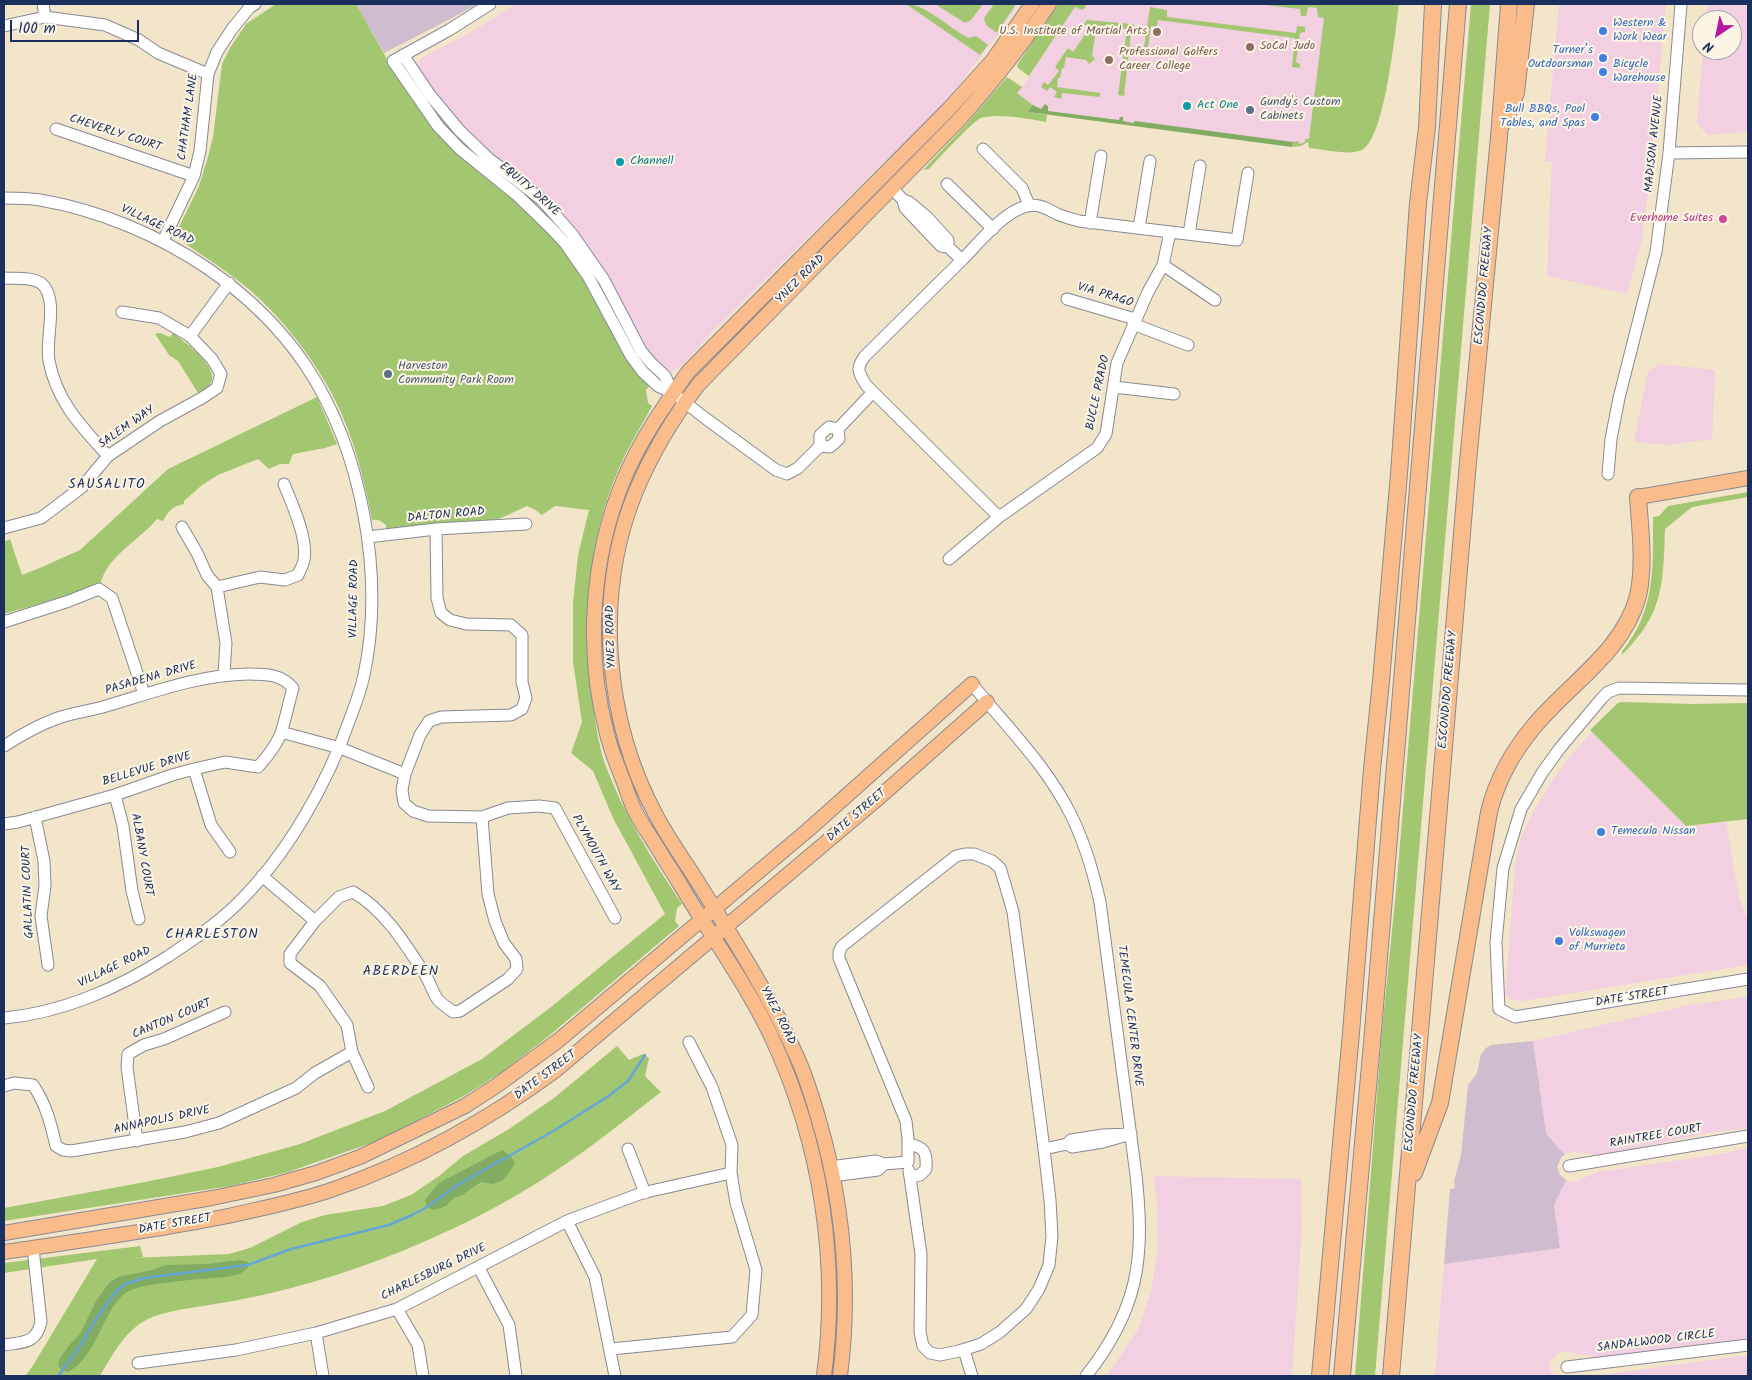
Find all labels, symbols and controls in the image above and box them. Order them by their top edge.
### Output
scale bar [12,10,141,42]
north arrow [1692,10,1742,60]
text: 100 m [18,17,56,41]
place label: Western & Work Wear [1613,17,1667,45]
place label: U.S. Institute of Martial Arts [999,25,1147,39]
marker: Western & Work Wear [1597,25,1609,37]
marker: U.S. Institute of Martial Arts [1151,26,1163,38]
text: N [1699,35,1719,58]
place label: SoCal Judo [1260,40,1315,54]
marker: SoCal Judo [1244,41,1256,53]
place label: Turner’s Outdoorsman [1528,44,1593,72]
place label: Professional Golfers Career College [1119,46,1218,74]
marker: Turner’s Outdoorsman [1597,52,1609,64]
marker: Professional Golfers Career College [1103,54,1115,66]
place label: Bicycle Warehouse [1613,58,1666,86]
marker: Bicycle Warehouse [1597,66,1609,78]
street label: CHATHAM LANE [176,73,202,161]
street label: MADISON AVENUE [1643,95,1667,193]
place label: Gundy's Custom Cabinets [1260,96,1340,124]
place label: Act One [1197,99,1238,113]
marker: Act One [1181,100,1193,112]
place label: Bull BBQs, Pool Tables, and Spas [1500,103,1585,131]
marker: Gundy's Custom Cabinets [1244,104,1256,116]
marker: Bull BBQs, Pool Tables, and Spas [1589,111,1601,123]
street label: CHEVERLY COURT [67,112,163,156]
place label: Channell [630,155,673,169]
marker: Channell [614,156,626,168]
street label: EQUITY DRIVE [496,160,562,220]
street label: VILLAGE ROAD [118,203,196,249]
place label: Everhome Suites [1630,212,1713,226]
marker: Everhome Suites [1717,213,1729,225]
street label: ESCONDIDO FREEWAY [1473,226,1497,346]
street label: YNEZ ROAD [773,252,829,308]
street label: VIA PRAGO [1075,281,1135,311]
street label: BUCLE PRADO [1084,354,1114,432]
place label: Harveston Community Park Room [398,360,514,388]
marker: Harveston Community Park Room [382,368,394,380]
street label: SALEM WAY [96,403,158,453]
district label: SAUSALITO [67,478,147,494]
street label: DALTON ROAD [407,505,485,527]
street label: VILLAGE ROAD [347,559,363,639]
street label: YNEZ ROAD [604,605,620,669]
street label: ESCONDIDO FREEWAY [1437,630,1461,750]
street label: PASADENA DRIVE [104,659,198,699]
street label: BELLEVUE DRIVE [101,750,193,790]
street label: DATE STREET [825,786,889,846]
street label: ALBANY COURT [127,813,155,897]
street label: PLYMOUTH WAY [568,813,622,895]
place label: Temecula Nissan [1611,825,1695,839]
marker: Temecula Nissan [1595,826,1607,838]
street label: GALLATIN COURT [20,845,38,939]
place label: Volkswagen of Murrieta [1569,927,1626,955]
district label: CHARLESTON [164,928,260,944]
marker: Volkswagen of Murrieta [1553,935,1565,947]
street label: VILLAGE ROAD [76,944,154,992]
street label: TEMECULA CENTER DRIVE [1113,944,1145,1088]
district label: ABERDEEN [362,965,440,981]
street label: YNEZ ROAD [756,984,798,1048]
street label: DATE STREET [1595,985,1669,1011]
street label: CANTON COURT [130,997,214,1043]
street label: ESCONDIDO FREEWAY [1403,1033,1427,1153]
street label: DATE STREET [512,1048,580,1104]
street label: ANNAPOLIS DRIVE [113,1104,211,1138]
street label: RAINTREE COURT [1609,1122,1703,1152]
street label: DATE STREET [138,1212,212,1238]
street label: CHARLESBURG DRIVE [379,1241,489,1305]
street label: SANDALWOOD CIRCLE [1596,1328,1716,1356]

